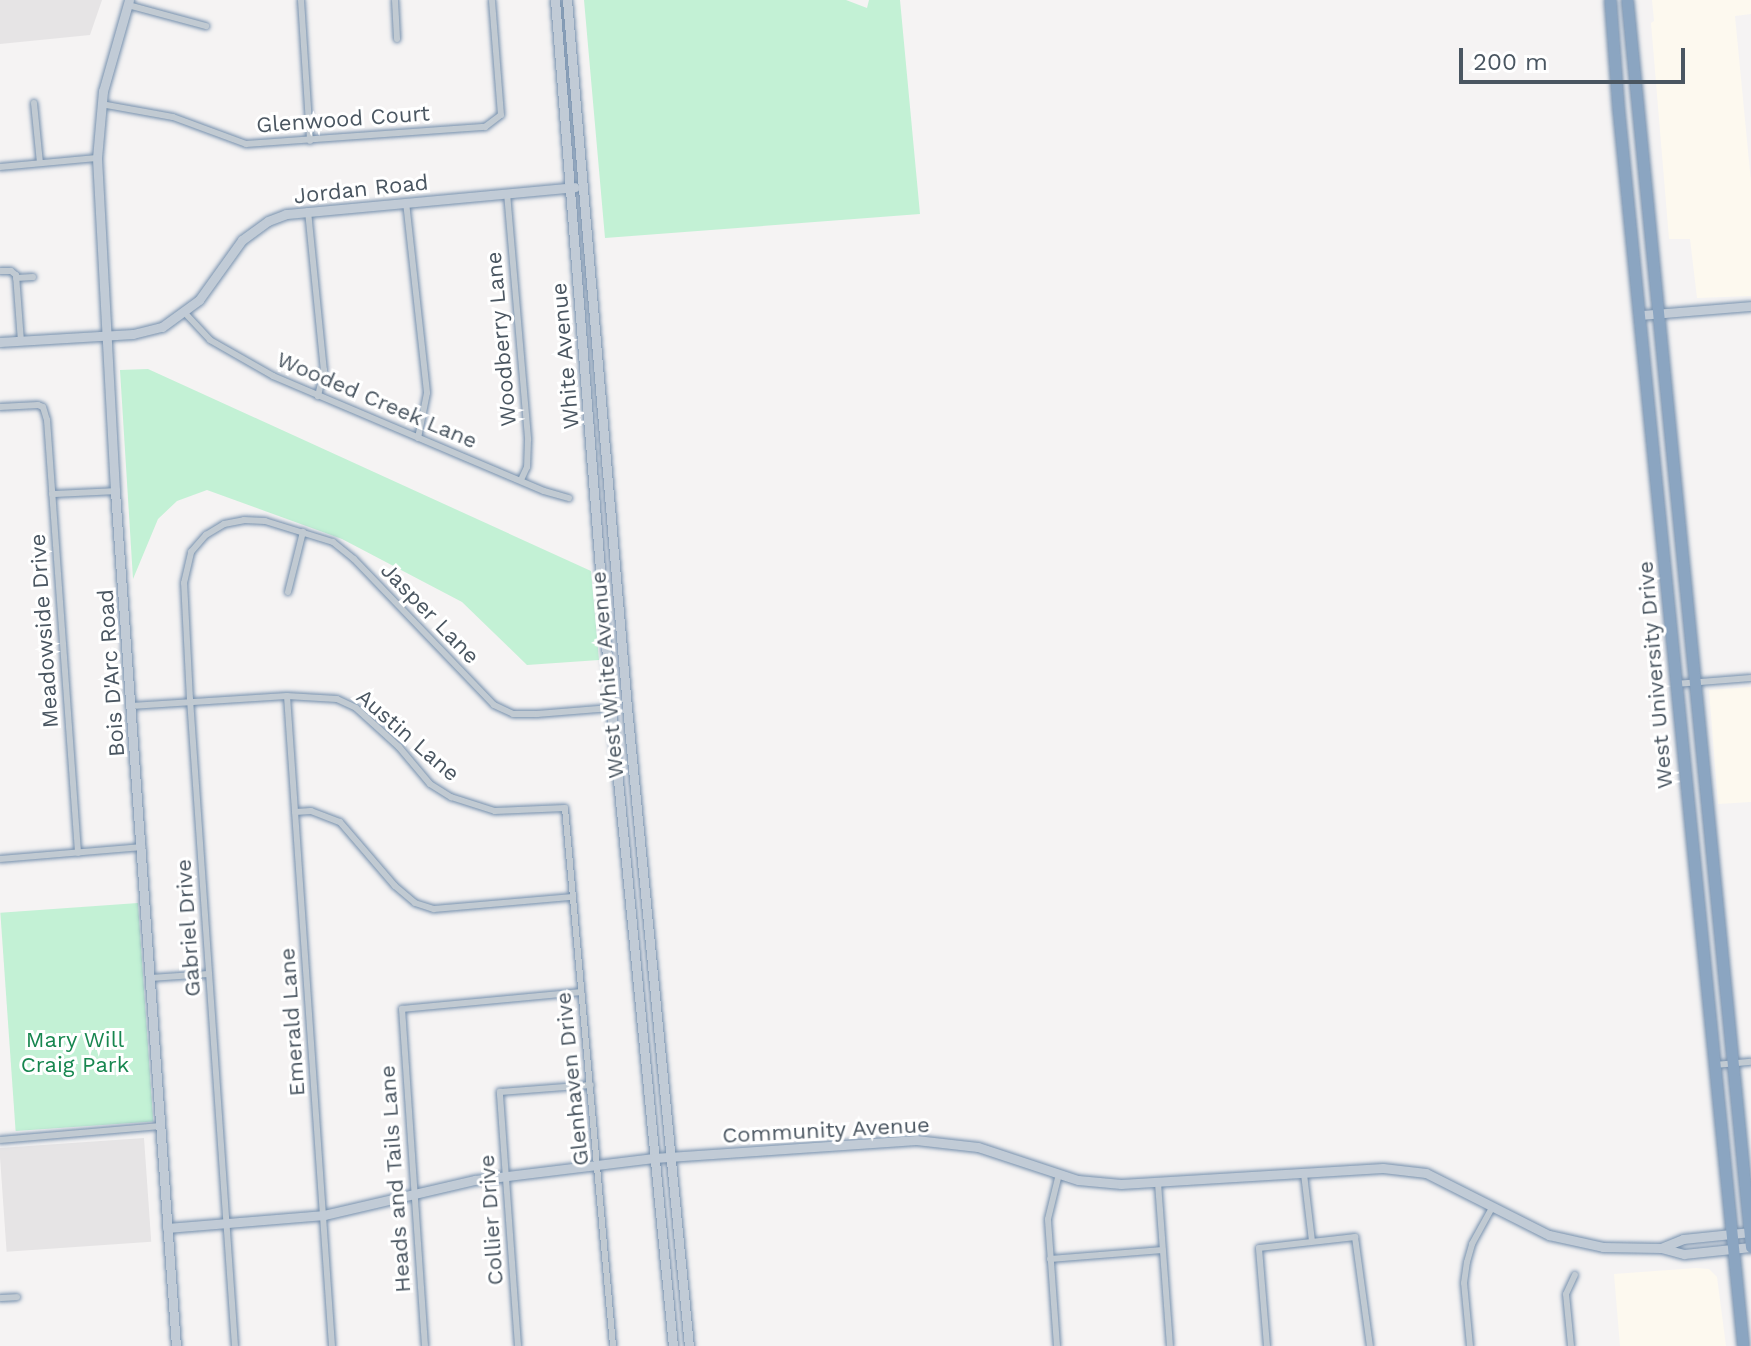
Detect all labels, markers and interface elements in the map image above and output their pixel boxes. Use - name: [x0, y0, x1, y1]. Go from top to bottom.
- scale bar: [1463, 32, 1689, 82]
- text: 200 m: [1473, 48, 1548, 76]
- street label: Glenwood Court: [255, 100, 431, 138]
- street label: Jordan Road: [292, 169, 430, 209]
- street label: Woodberry Lane: [480, 250, 522, 428]
- street label: White Avenue: [545, 281, 585, 431]
- street label: Wooded Creek Lane: [273, 346, 481, 454]
- street label: Meadowside Drive: [24, 533, 64, 729]
- street label: Jasper Lane: [375, 557, 485, 669]
- street label: West University Drive: [1632, 560, 1678, 790]
- street label: West White Avenue: [585, 570, 629, 780]
- street label: Bois D'Arc Road: [92, 588, 130, 758]
- street label: Austin Lane: [351, 683, 465, 787]
- street label: Gabriel Drive: [170, 858, 206, 998]
- street label: Emerald Lane: [274, 947, 310, 1097]
- street label: Glenhaven Drive: [550, 991, 594, 1167]
- park label: Mary Will Craig Park: [21, 1026, 129, 1078]
- street label: Heads and Tails Lane: [374, 1064, 416, 1294]
- street label: Community Avenue: [721, 1111, 931, 1149]
- street label: Collier Drive: [473, 1153, 509, 1287]

